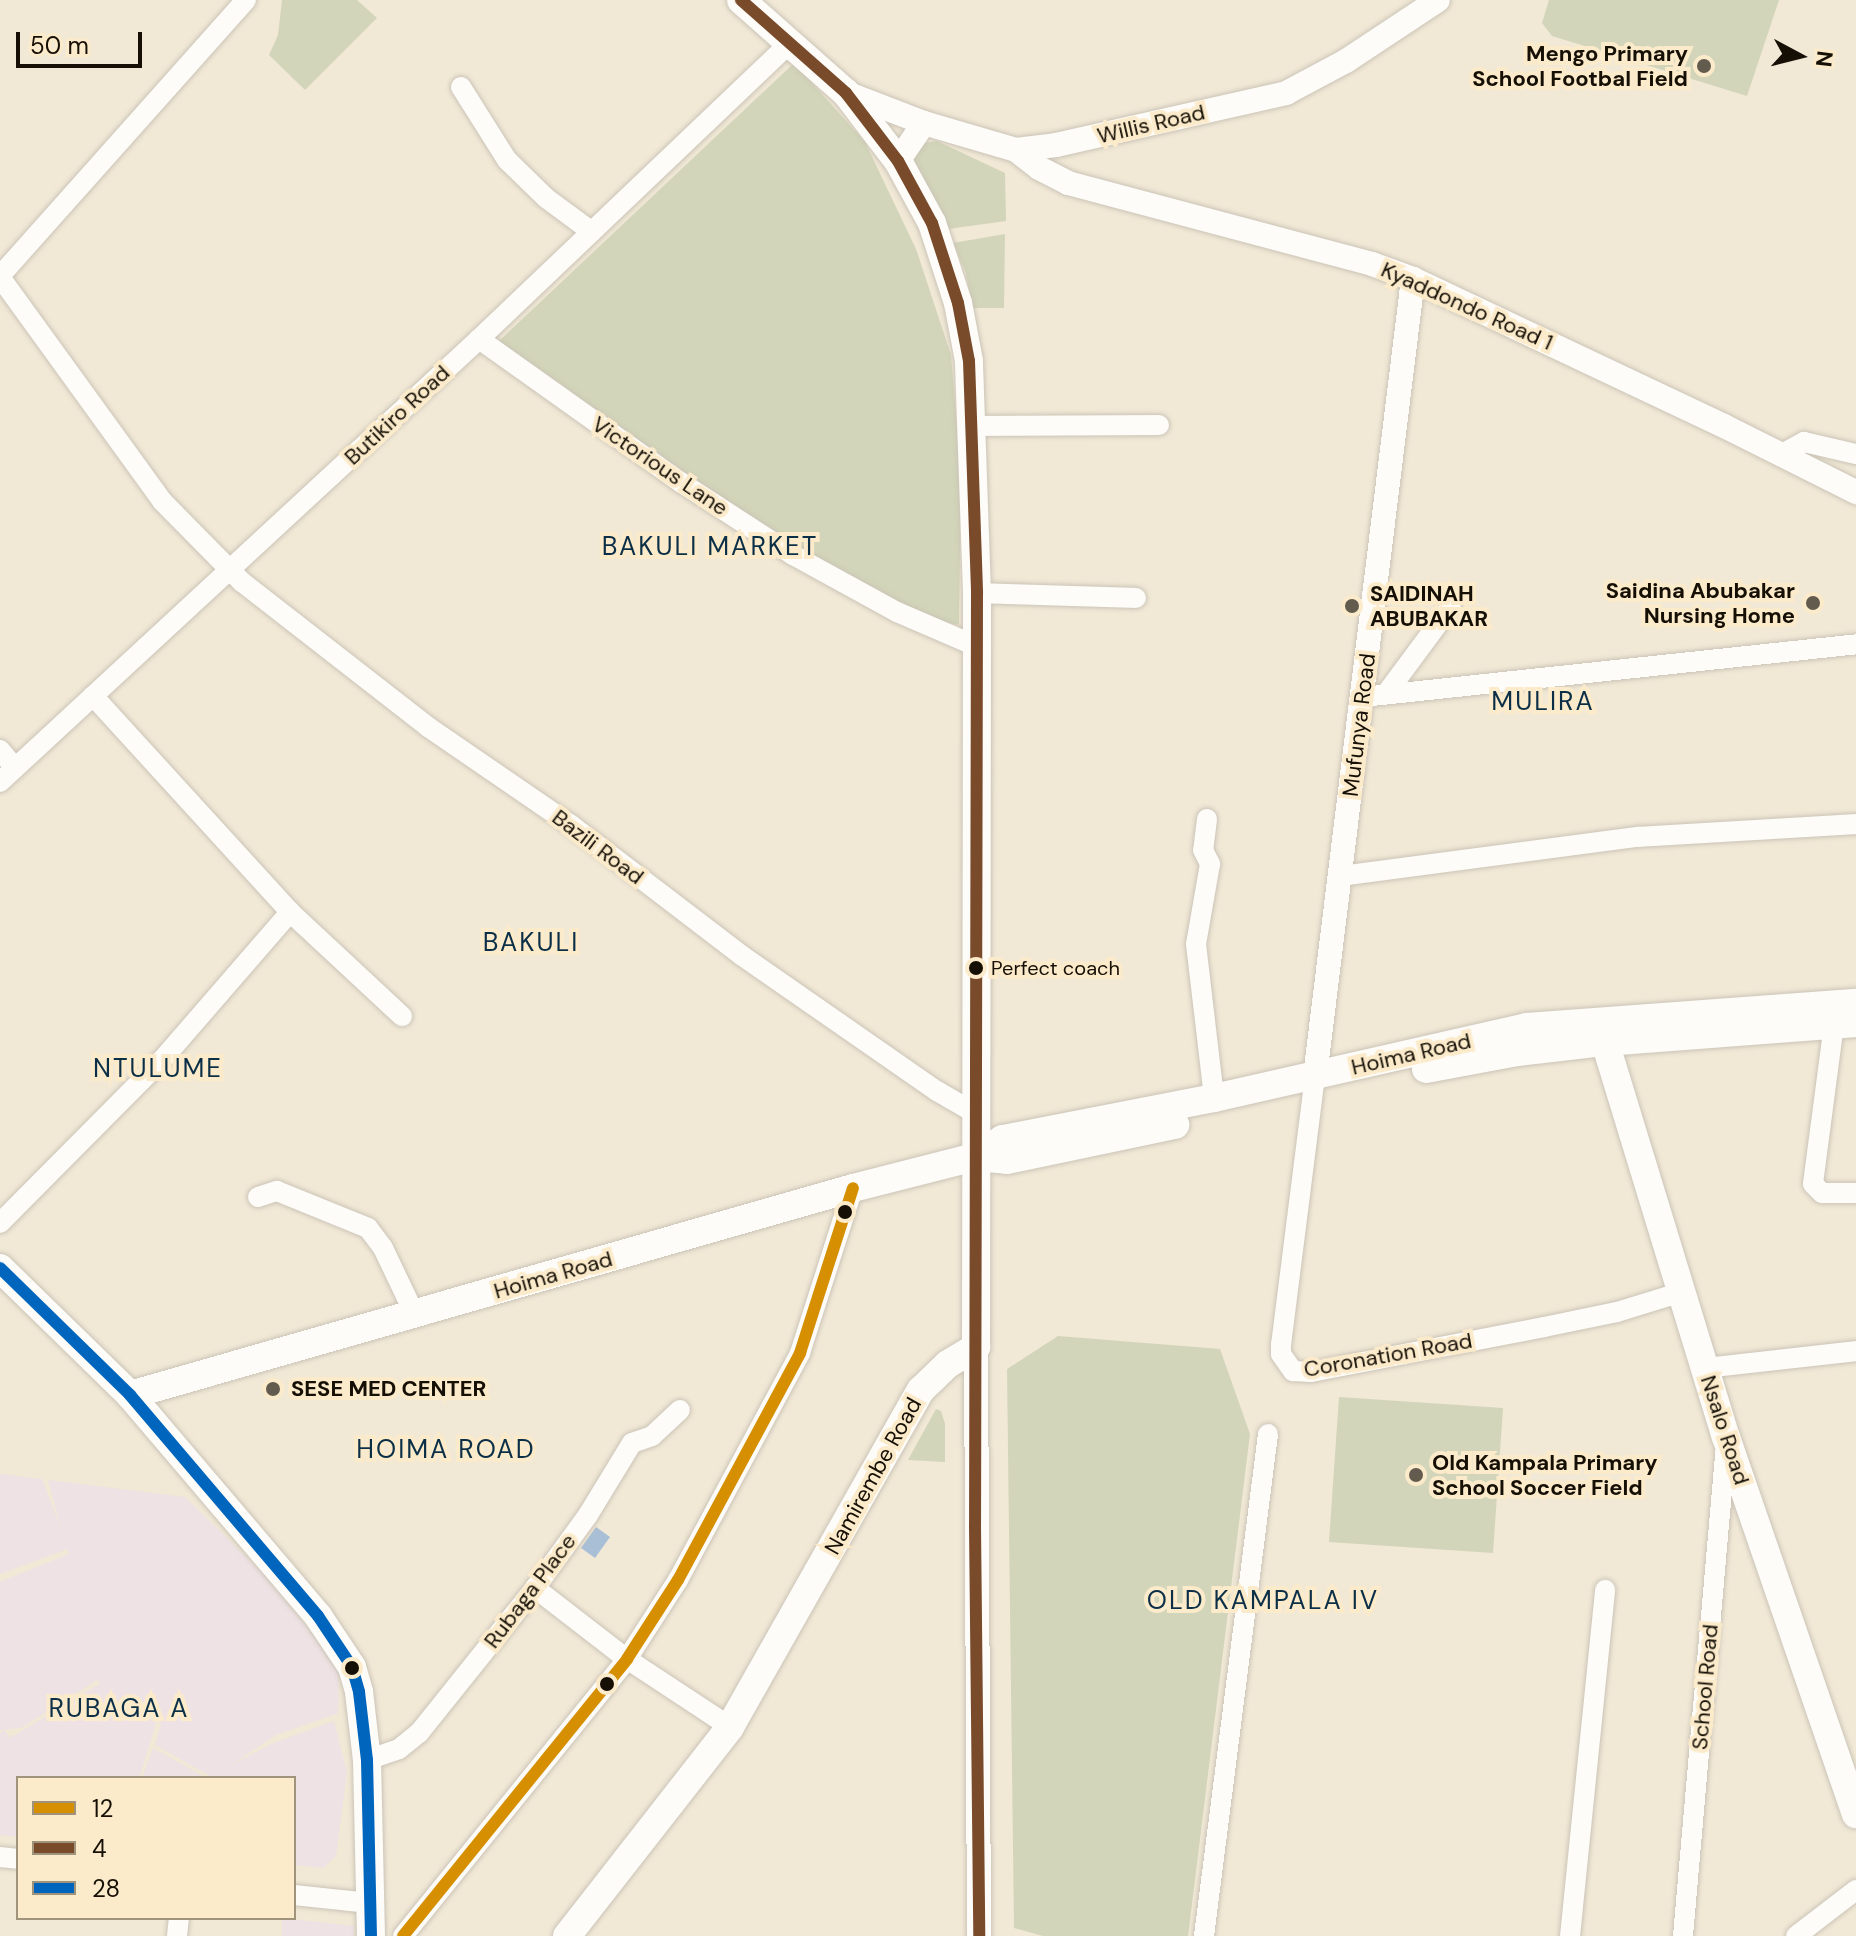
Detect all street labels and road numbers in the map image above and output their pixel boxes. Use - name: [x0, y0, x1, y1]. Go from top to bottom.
- street label: Willis Road: [1095, 99, 1207, 149]
- street label: Kyaddondo Road 1: [1377, 256, 1557, 356]
- street label: Butikiro Road: [339, 360, 455, 470]
- street label: Victorious Lane: [587, 411, 733, 521]
- street label: Mufunya Road: [1337, 652, 1381, 798]
- street label: Bazili Road: [547, 804, 649, 890]
- street label: Hoima Road: [1349, 1027, 1473, 1081]
- street label: Hoima Road: [491, 1246, 615, 1304]
- street label: Coronation Road: [1302, 1327, 1474, 1383]
- street label: Nsalo Road: [1695, 1372, 1755, 1488]
- street label: Namirembe Road: [819, 1393, 927, 1559]
- street label: Rubaga Place: [478, 1529, 582, 1653]
- street label: School Road: [1686, 1623, 1724, 1751]

